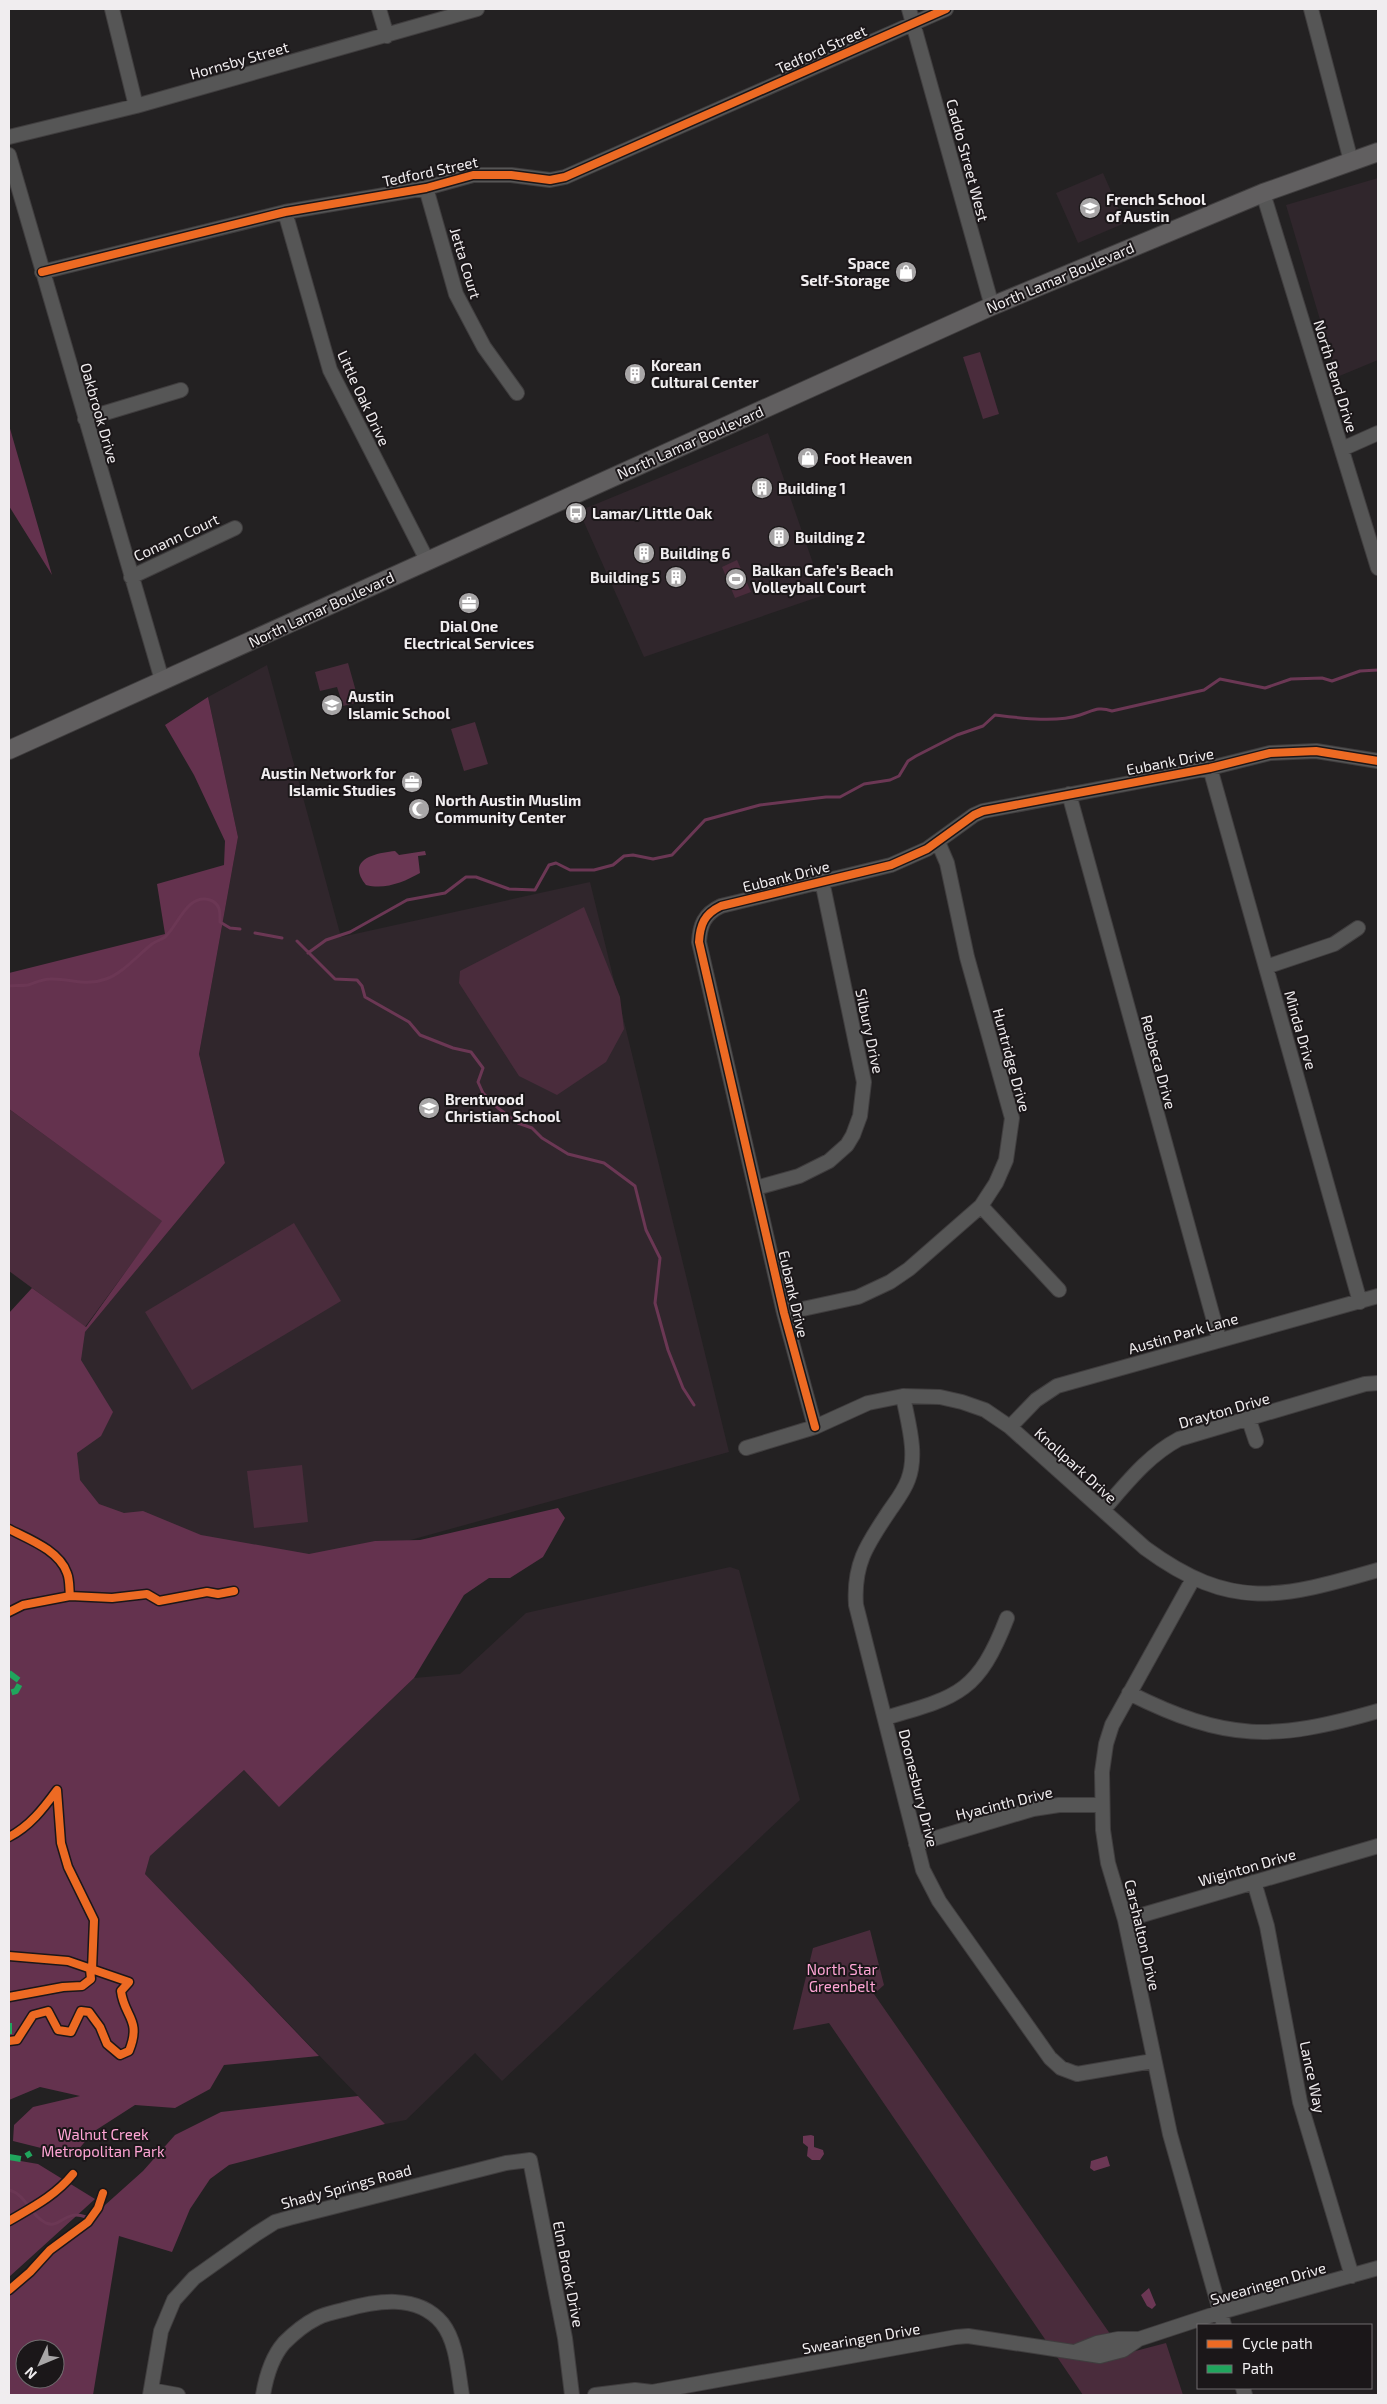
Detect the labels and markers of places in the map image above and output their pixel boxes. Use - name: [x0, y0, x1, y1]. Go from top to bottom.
- place label: French School of Austin: [1106, 190, 1206, 225]
- school or university icon: French School of Austin: [1078, 196, 1102, 220]
- place label: Space Self-Storage: [800, 254, 890, 289]
- shop icon: Space Self-Storage: [894, 260, 918, 284]
- place label: Korean Cultural Center: [651, 356, 759, 391]
- building icon: Korean Cultural Center: [623, 362, 647, 386]
- shop icon: Foot Heaven: [796, 446, 820, 470]
- place label: Foot Heaven: [824, 449, 912, 467]
- building icon: Building 1: [750, 476, 774, 500]
- place label: Building 1: [778, 479, 846, 497]
- bus stop icon: Lamar/Little Oak: [564, 501, 588, 525]
- place label: Lamar/Little Oak: [592, 504, 713, 522]
- building icon: Building 2: [767, 525, 791, 549]
- place label: Building 2: [795, 528, 866, 546]
- building icon: Building 6: [632, 541, 656, 565]
- place label: Building 6: [660, 544, 731, 562]
- place label: Balkan Cafe's Beach Volleyball Court: [752, 561, 894, 597]
- building icon: Building 5: [664, 565, 688, 589]
- sports icon: Balkan Cafe's Beach Volleyball Court: [724, 567, 748, 591]
- place label: Building 5: [590, 568, 660, 586]
- office icon: Dial One Electrical Services: [457, 591, 481, 615]
- place label: Dial One Electrical Services: [404, 617, 534, 652]
- place label: Austin Islamic School: [348, 687, 450, 722]
- school or university icon: Austin Islamic School: [320, 693, 344, 717]
- place label: Austin Network for Islamic Studies: [261, 764, 397, 799]
- office icon: Austin Network for Islamic Studies: [400, 770, 424, 794]
- place label: North Austin Muslim Community Center: [435, 791, 581, 827]
- mosque icon: North Austin Muslim Community Center: [407, 797, 431, 821]
- place label: Brentwood Christian School: [445, 1090, 561, 1125]
- school or university icon: Brentwood Christian School: [417, 1096, 441, 1120]

